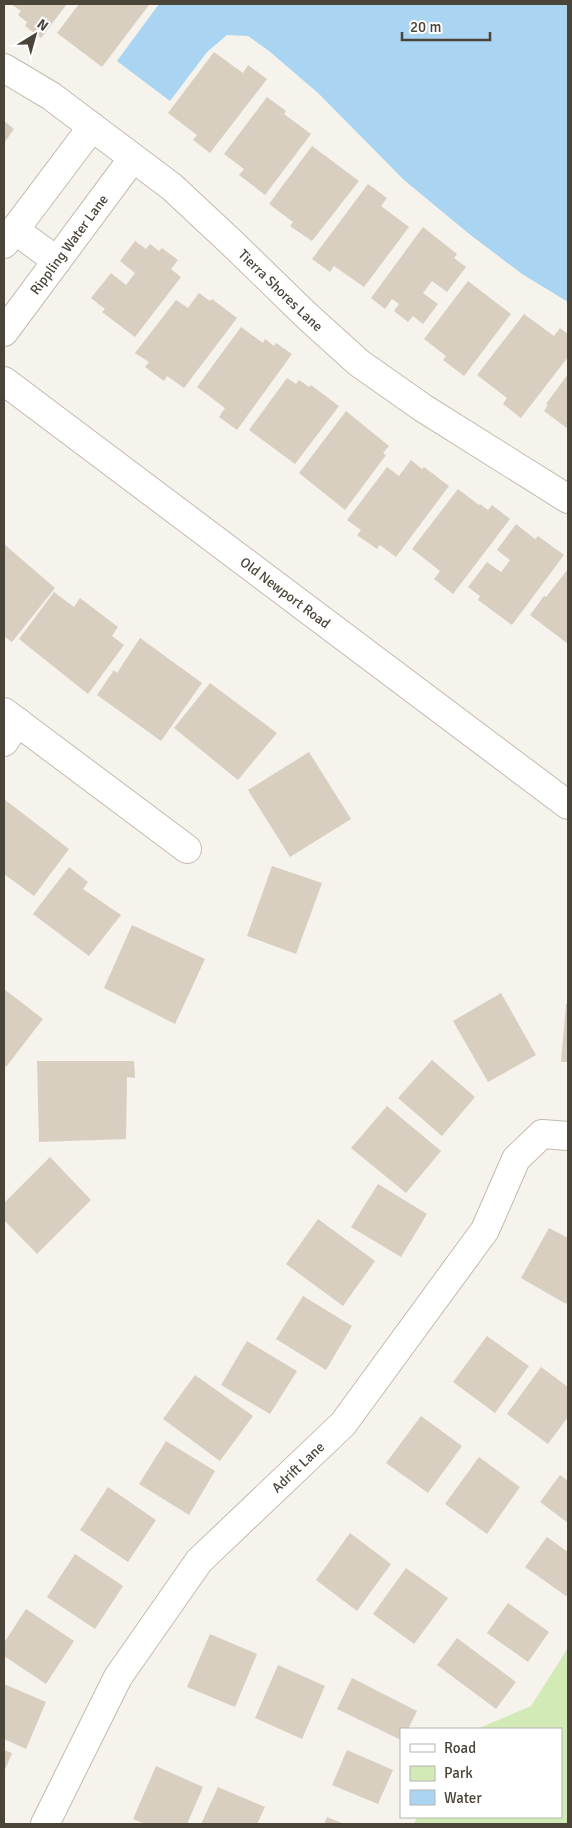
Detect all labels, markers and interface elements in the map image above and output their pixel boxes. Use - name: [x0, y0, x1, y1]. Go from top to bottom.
- north arrow: [10, 10, 60, 60]
- scale bar: [402, 10, 490, 42]
- text: N: [34, 15, 52, 35]
- text: 20 m: [410, 18, 441, 36]
- street label: Rippling Water Lane: [27, 191, 112, 298]
- street label: Tierra Shores Lane: [235, 246, 326, 335]
- street label: Old Newport Road: [237, 554, 333, 632]
- street label: Adrift Lane: [268, 1438, 328, 1496]
- legend: [400, 1728, 562, 1818]
- text: Road: [444, 1739, 476, 1757]
- text: Park: [444, 1764, 473, 1782]
- text: Water: [444, 1789, 482, 1807]

